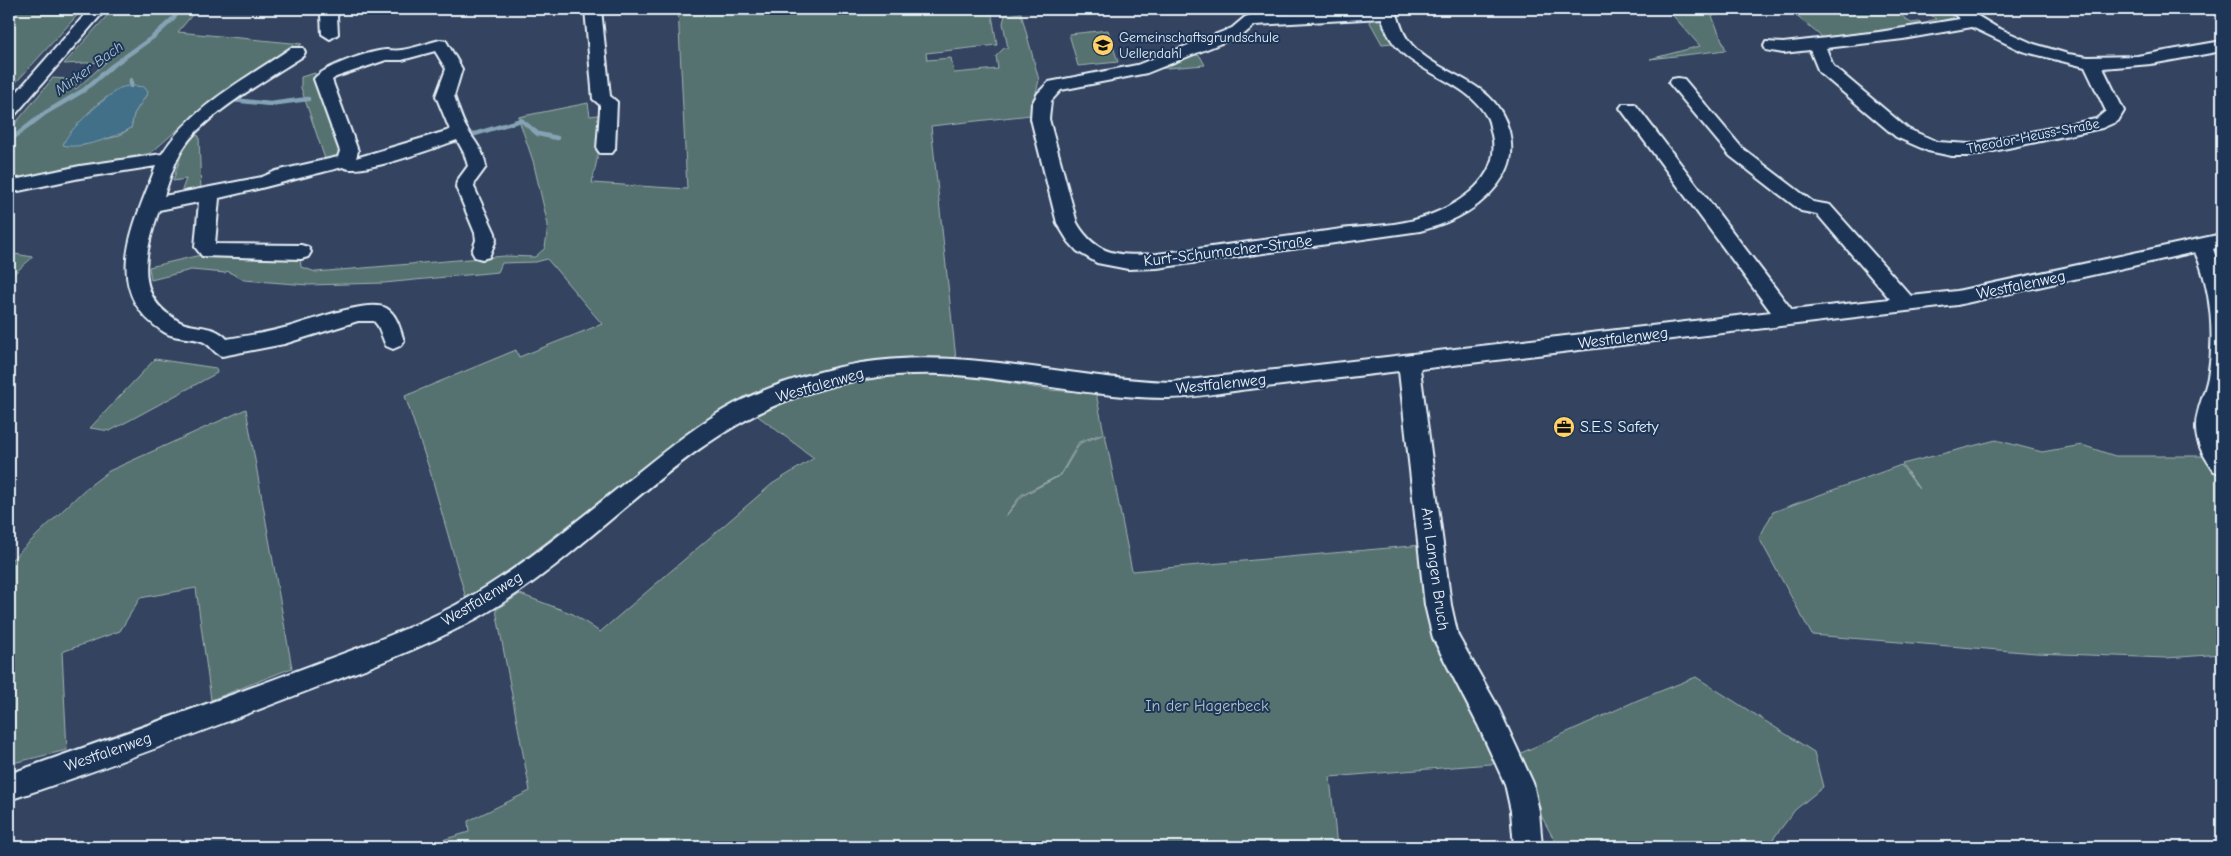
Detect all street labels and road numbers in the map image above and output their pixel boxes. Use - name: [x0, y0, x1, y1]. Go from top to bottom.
- street label: Theodor-Heuss-Straße: [1965, 115, 2101, 157]
- street label: Kurt-Schumacher-Straße: [1143, 232, 1313, 270]
- street label: Westfalenweg: [1975, 267, 2067, 303]
- street label: Westfalenweg: [1577, 324, 1669, 352]
- street label: Westfalenweg: [774, 364, 866, 406]
- street label: Westfalenweg: [1175, 370, 1267, 398]
- street label: Am Langen Bruch: [1417, 506, 1453, 632]
- street label: Westfalenweg: [439, 568, 525, 630]
- street label: Westfalenweg: [62, 729, 154, 775]

